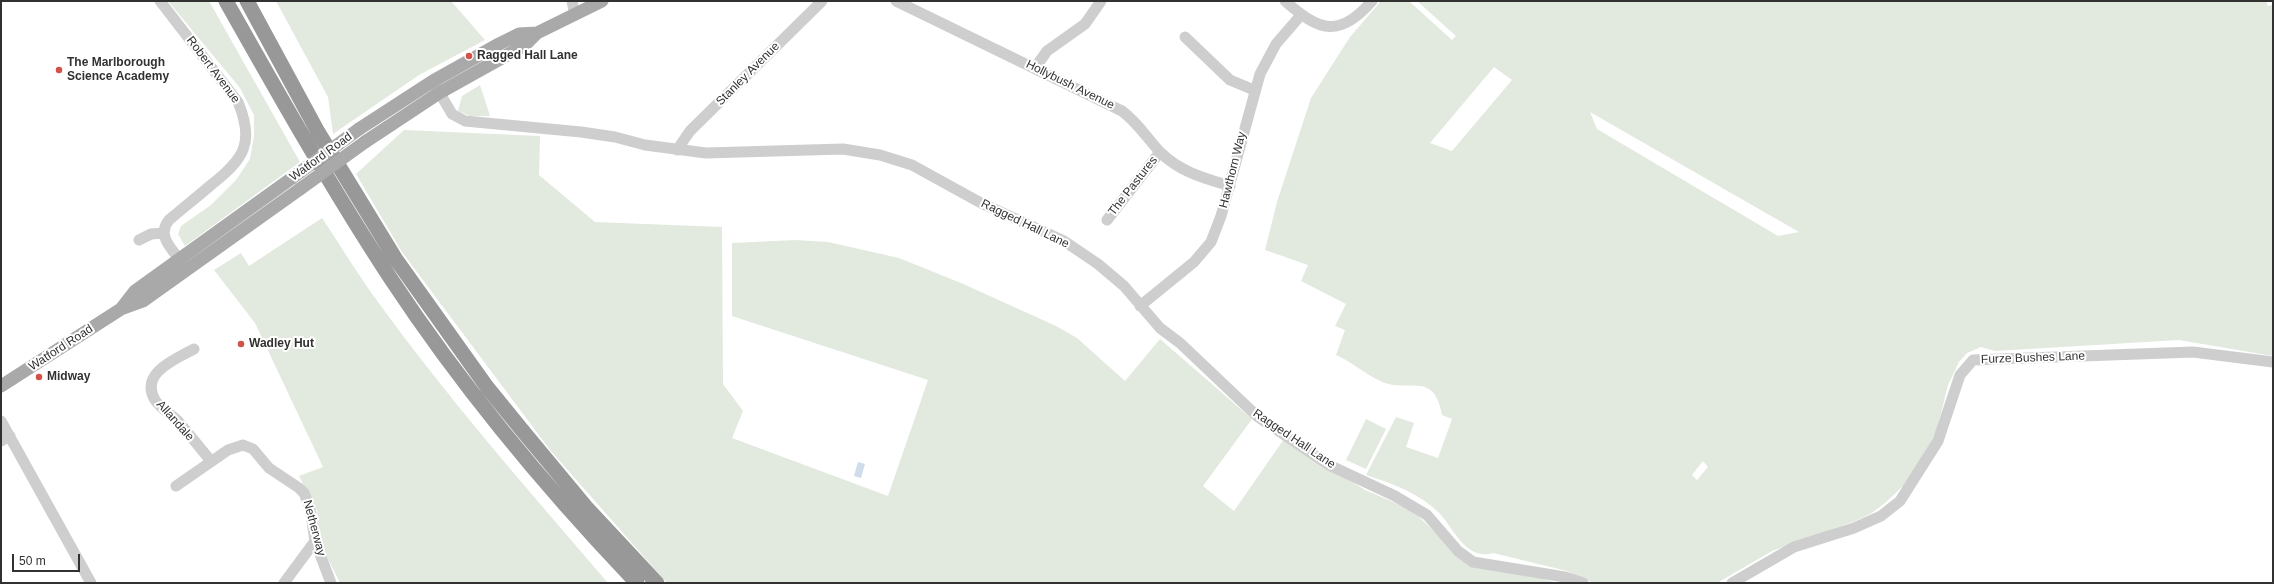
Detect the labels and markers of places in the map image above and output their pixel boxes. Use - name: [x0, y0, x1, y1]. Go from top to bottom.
- place label: Ragged Hall Lane: [477, 49, 578, 63]
- marker: Ragged Hall Lane: [464, 51, 474, 61]
- place label: The Marlborough Science Academy: [67, 56, 169, 84]
- marker: The Marlborough Science Academy: [54, 65, 64, 75]
- place label: Wadley Hut: [249, 337, 314, 351]
- marker: Wadley Hut: [236, 339, 246, 349]
- place label: Midway: [47, 370, 90, 384]
- marker: Midway: [34, 372, 44, 382]

